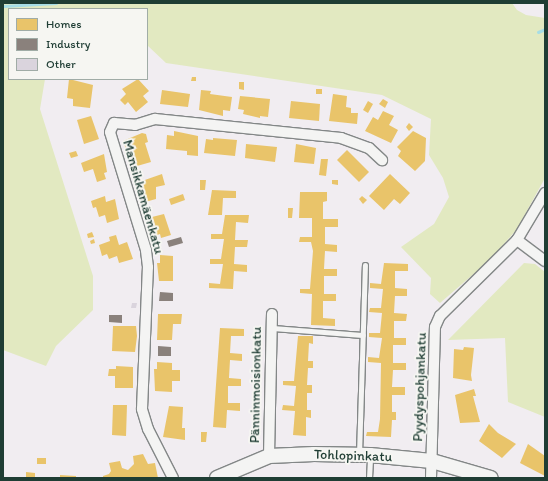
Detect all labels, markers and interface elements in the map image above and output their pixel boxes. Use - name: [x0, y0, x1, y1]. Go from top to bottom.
- legend: [8, 8, 148, 80]
- text: Homes: [46, 17, 82, 31]
- text: Industry: [46, 37, 90, 51]
- text: Other: [46, 57, 76, 71]
- street label: Mansikkamäenkatu: [119, 138, 167, 256]
- street label: Pänninmoisionkatu: [247, 327, 265, 443]
- street label: Pyydyspohjankatu: [410, 332, 430, 442]
- street label: Tohlopinkatu: [314, 446, 392, 466]

